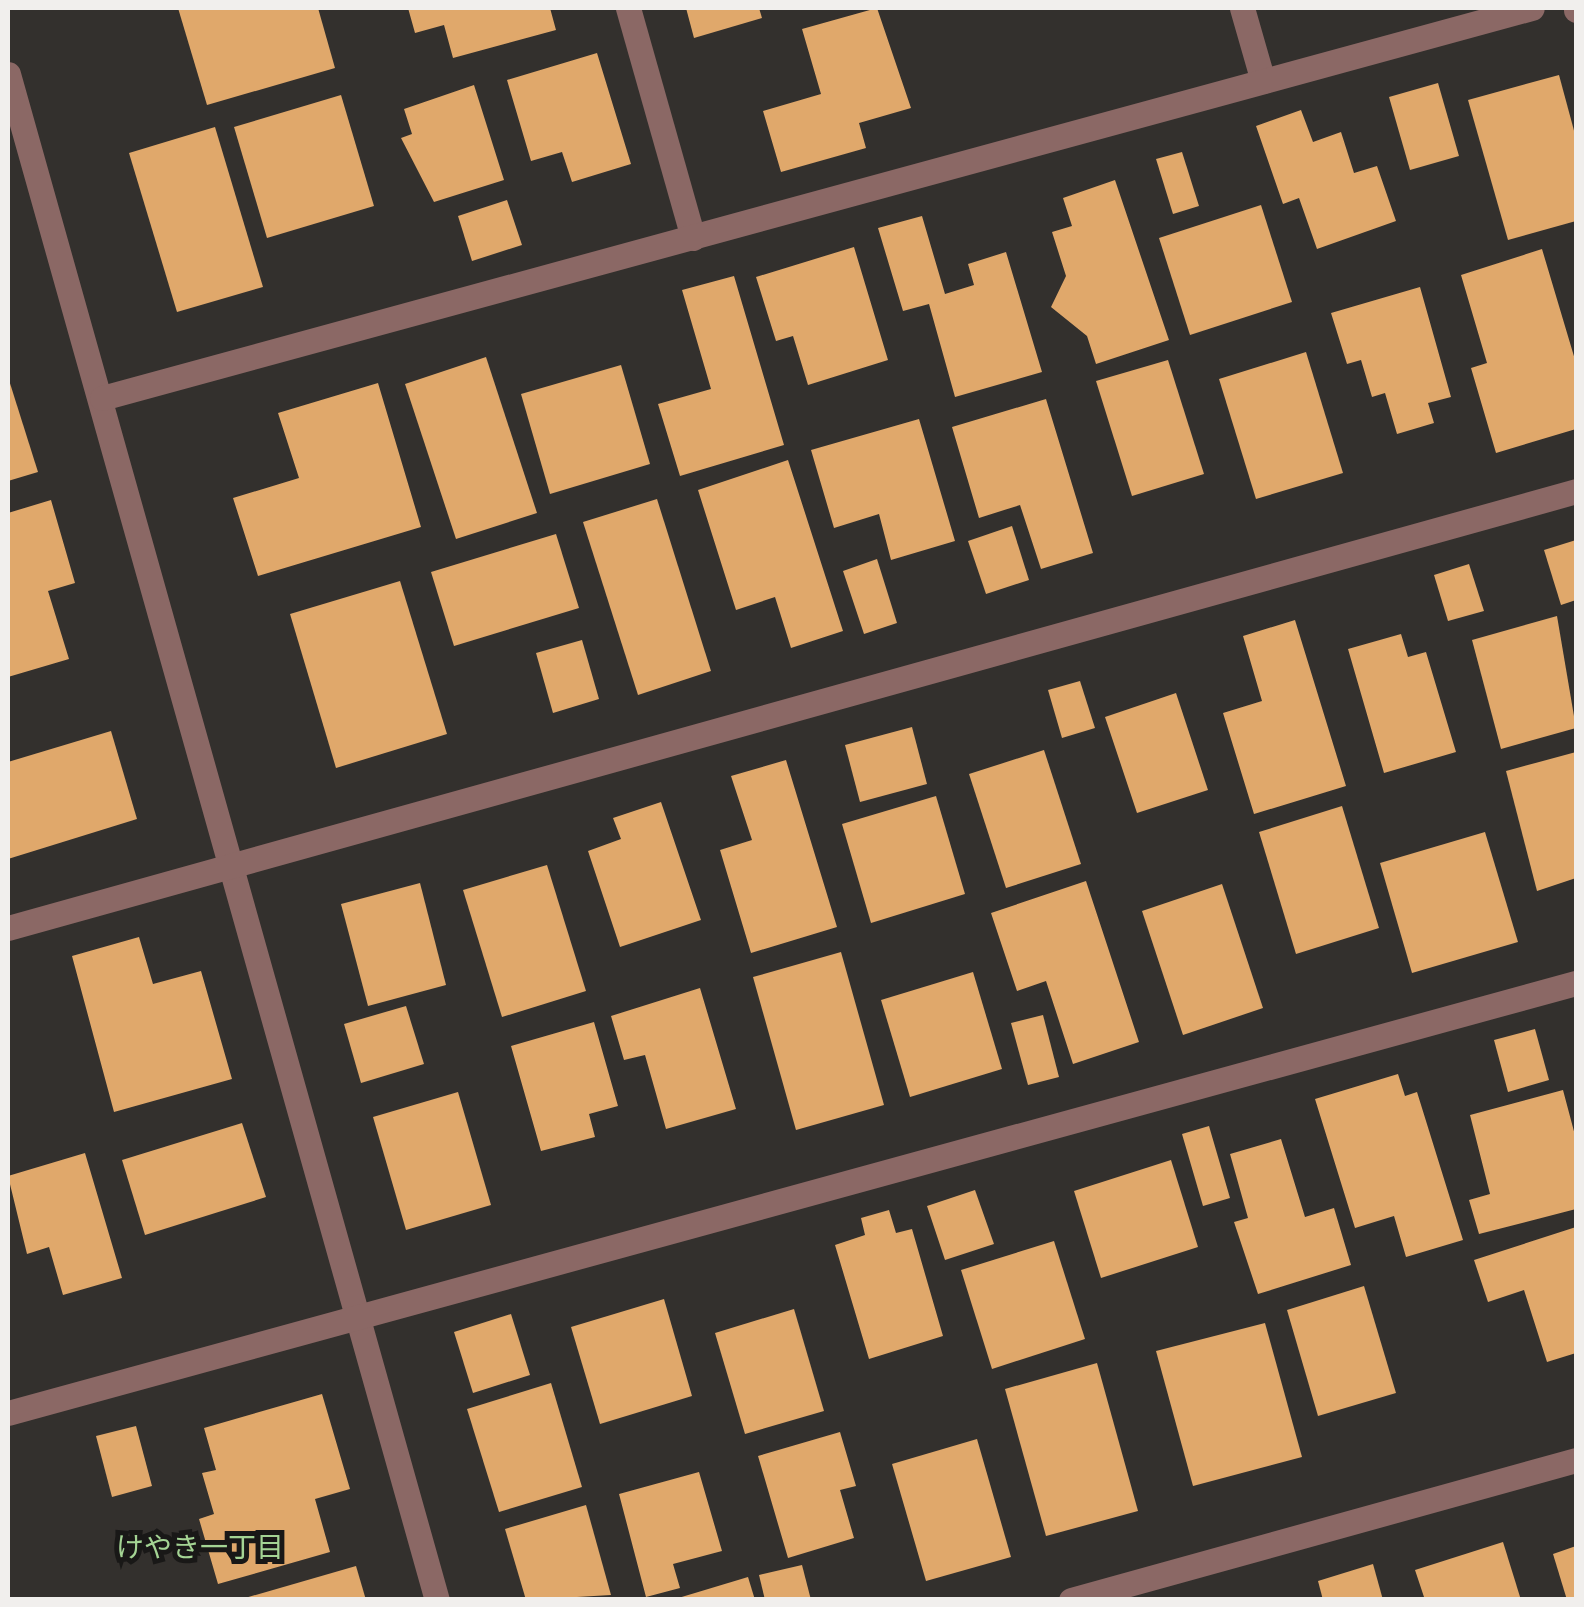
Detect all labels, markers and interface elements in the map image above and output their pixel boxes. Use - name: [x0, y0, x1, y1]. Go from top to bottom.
- district label: けやき一丁目: [116, 1529, 284, 1563]

